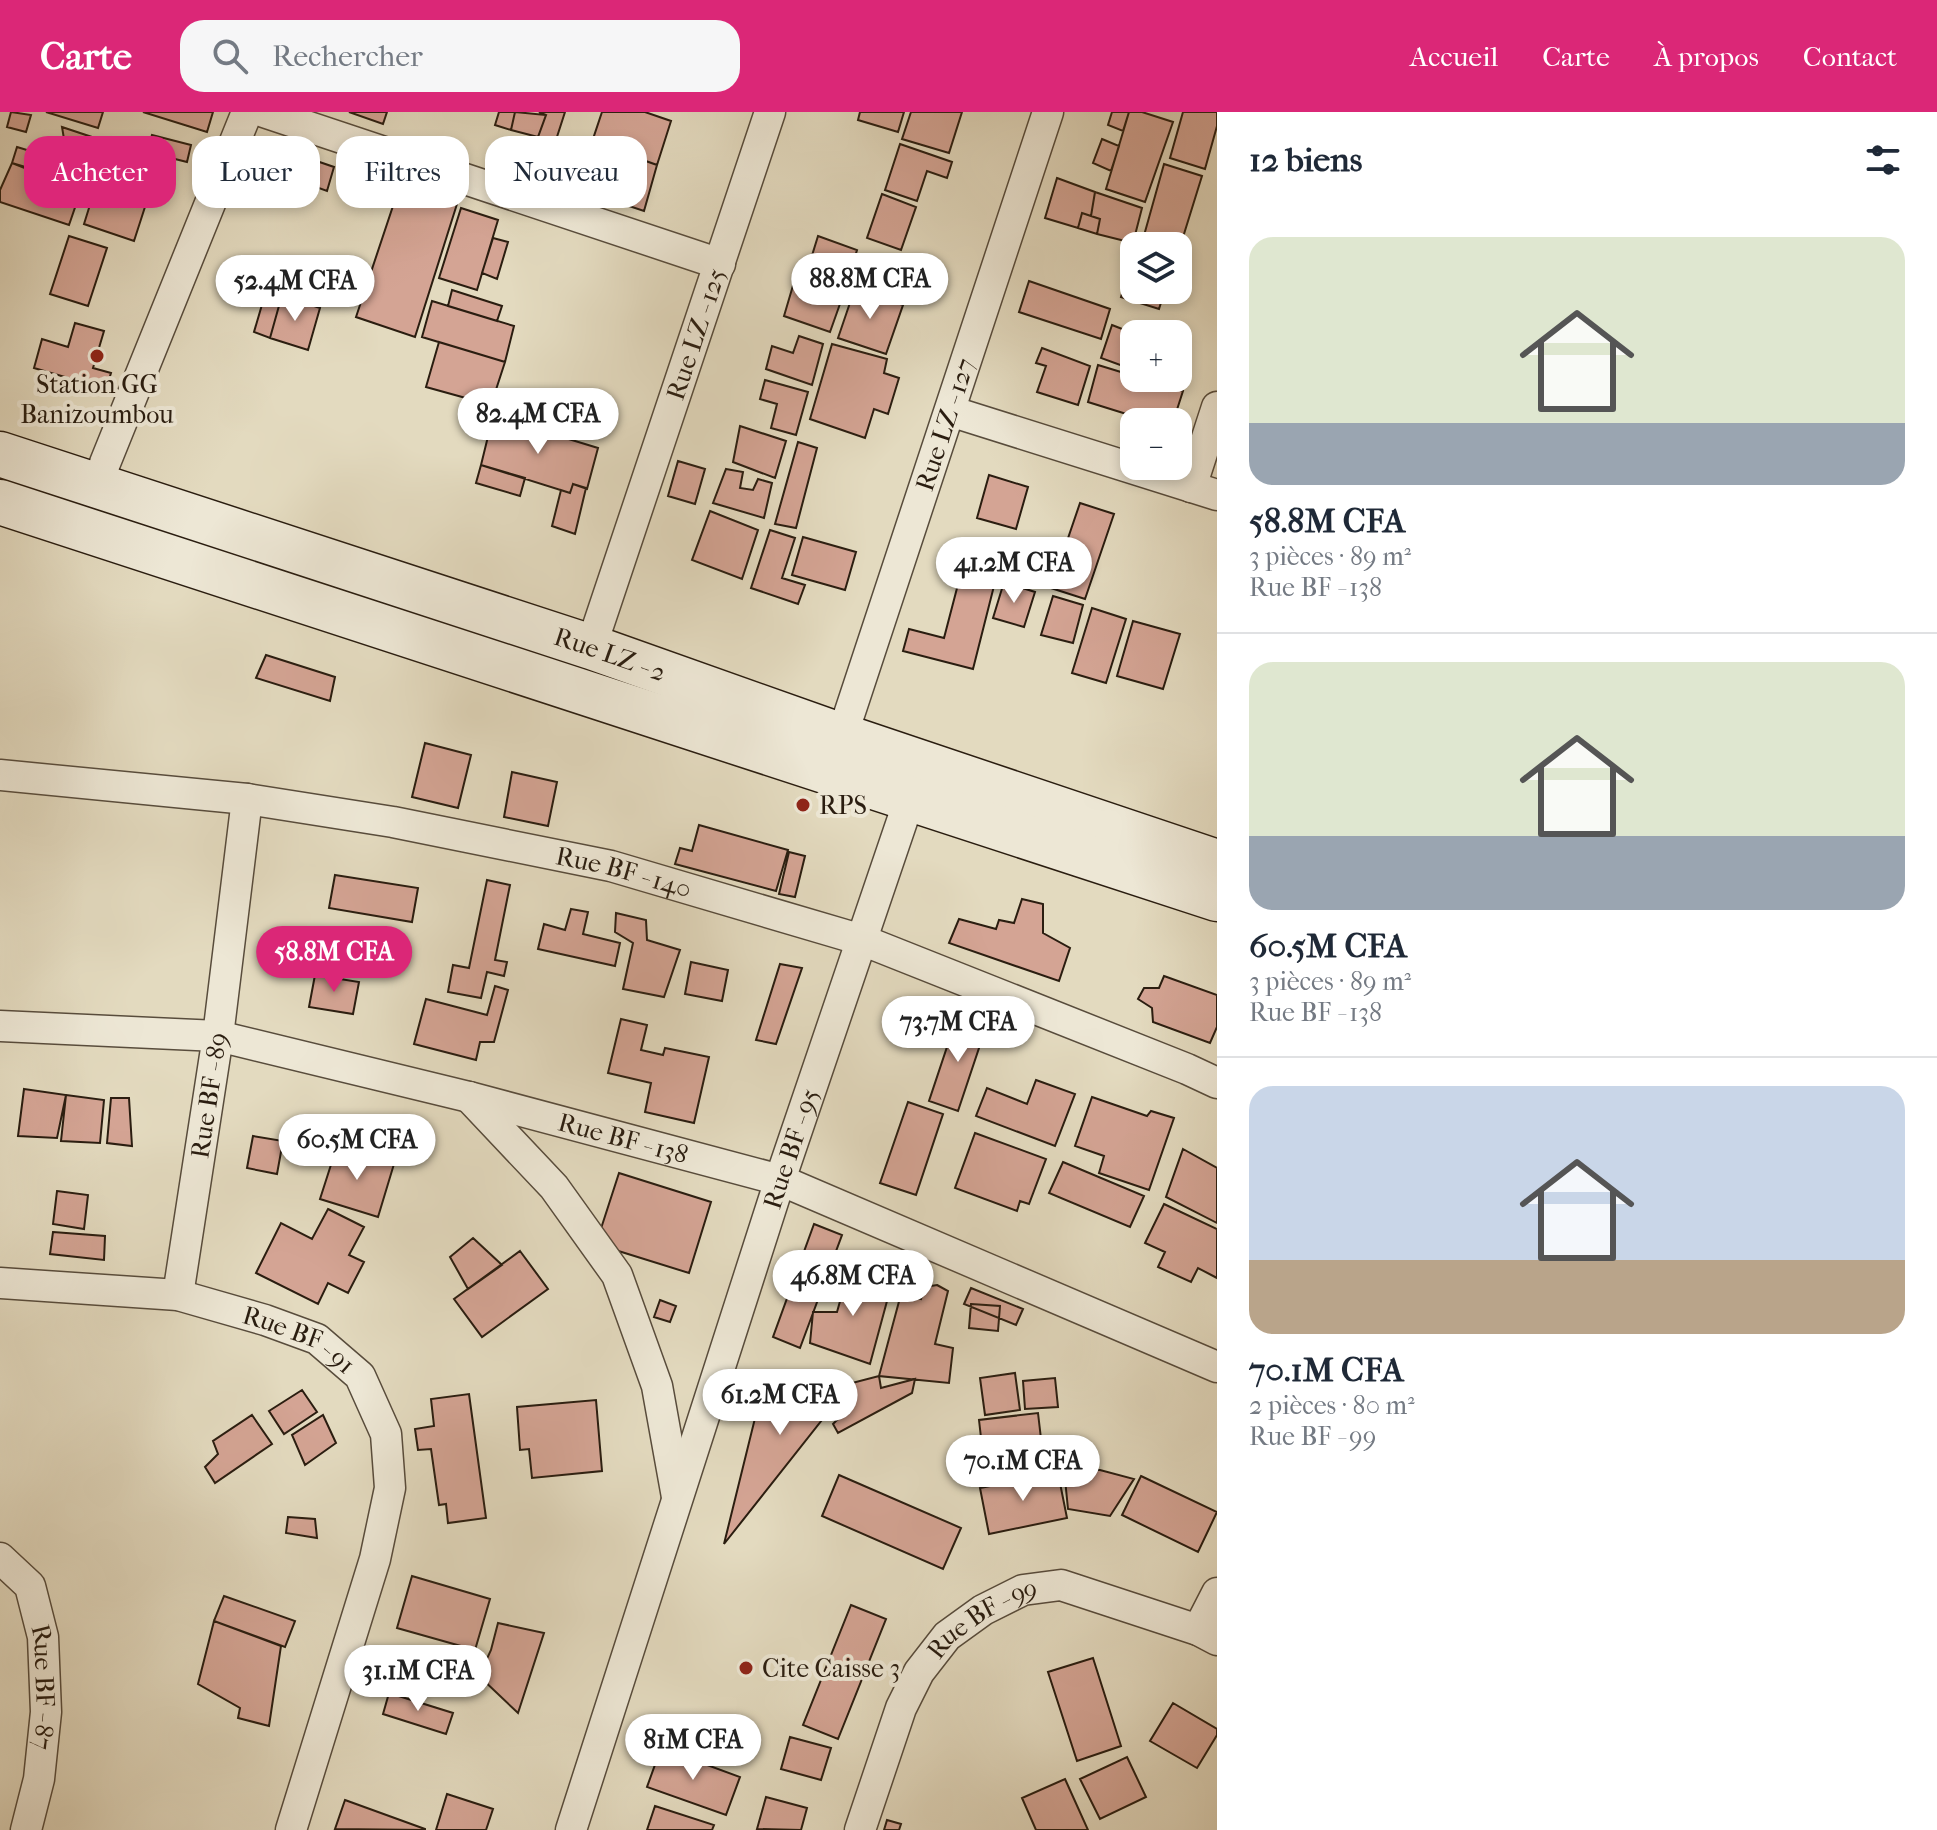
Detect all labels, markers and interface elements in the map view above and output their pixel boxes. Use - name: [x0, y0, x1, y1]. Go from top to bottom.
- search box: [180, 20, 740, 92]
- text: Carte: [40, 34, 132, 79]
- icon: search: [208, 34, 252, 78]
- text: Rechercher: [272, 39, 423, 74]
- text: Accueil: [1410, 40, 1498, 73]
- text: Carte: [1542, 40, 1610, 73]
- text: À propos: [1654, 40, 1759, 73]
- text: Contact: [1803, 40, 1897, 73]
- chip: Acheter: [24, 136, 176, 208]
- chip: Louer: [192, 136, 320, 208]
- chip: Filtres: [336, 136, 469, 208]
- chip: Nouveau: [485, 136, 647, 208]
- icon: filters: [1861, 138, 1905, 182]
- text: 12 biens: [1249, 140, 1362, 180]
- map controls: [1120, 232, 1192, 480]
- button: layers: [1120, 232, 1192, 304]
- pin: 88.8M CFA: [778, 253, 962, 321]
- pin: 52.4M CFA: [203, 255, 387, 323]
- text: 88.8M CFA: [809, 263, 931, 294]
- text: 52.4M CFA: [234, 265, 356, 296]
- street label: Rue LZ - 125: [660, 265, 733, 404]
- icon: home: [1505, 289, 1649, 433]
- button: +: [1120, 320, 1192, 392]
- marker: Station GG Banizoumbou: [88, 347, 106, 365]
- street label: Rue LZ - 127: [909, 354, 982, 495]
- place label: Station GG Banizoumbou: [20, 369, 174, 430]
- pin: 82.4M CFA: [446, 388, 630, 456]
- text: 82.4M CFA: [476, 398, 600, 429]
- button: −: [1120, 408, 1192, 480]
- text: 58.8M CFA: [1249, 501, 1405, 541]
- pin: 41.2M CFA: [922, 537, 1106, 605]
- text: 3 pièces · 89 m²: [1249, 541, 1411, 572]
- text: 41.2M CFA: [954, 547, 1074, 578]
- text: Rue BF - 138: [1249, 572, 1382, 603]
- street label: Rue LZ - 2: [550, 621, 670, 688]
- icon: home: [1505, 714, 1649, 858]
- place label: RPS: [819, 790, 867, 821]
- marker: RPS: [794, 796, 812, 814]
- street label: Rue BF - 140: [553, 840, 695, 905]
- pin: 58.8M CFA: [242, 926, 426, 994]
- text: 60.5M CFA: [1249, 926, 1407, 966]
- text: 58.8M CFA: [274, 936, 394, 967]
- text: 3 pièces · 89 m²: [1249, 966, 1411, 997]
- pin: 73.7M CFA: [866, 996, 1050, 1064]
- text: Rue BF - 138: [1249, 997, 1382, 1028]
- text: 73.7M CFA: [900, 1006, 1016, 1037]
- street label: Rue BF - 89: [184, 1030, 234, 1160]
- street label: Rue BF - 95: [757, 1085, 826, 1213]
- street label: Rue BF - 138: [555, 1106, 691, 1171]
- pin: 60.5M CFA: [265, 1114, 449, 1182]
- text: 60.5M CFA: [297, 1124, 417, 1155]
- icon: home: [1505, 1138, 1649, 1282]
- pin: 46.8M CFA: [761, 1250, 945, 1318]
- text: 46.8M CFA: [791, 1260, 915, 1291]
- street label: Rue BF - 91: [239, 1299, 361, 1381]
- text: 70.1M CFA: [1249, 1350, 1404, 1390]
- pin: 61.2M CFA: [688, 1369, 872, 1437]
- text: 61.2M CFA: [721, 1379, 839, 1410]
- text: 2 pièces · 80 m²: [1249, 1390, 1415, 1421]
- text: Rue BF - 99: [1249, 1421, 1376, 1452]
- pin: 70.1M CFA: [931, 1435, 1115, 1503]
- text: 70.1M CFA: [964, 1445, 1082, 1476]
- street label: Rue BF - 99: [920, 1573, 1039, 1665]
- street label: Rue BF - 87: [24, 1621, 61, 1752]
- pin: 31.1M CFA: [326, 1645, 510, 1713]
- place label: Cite Caisse 3: [762, 1653, 900, 1684]
- text: 31.1M CFA: [362, 1655, 474, 1686]
- marker: Cite Caisse 3: [737, 1659, 755, 1677]
- pin: 81M CFA: [619, 1714, 767, 1782]
- text: 81M CFA: [643, 1724, 743, 1755]

